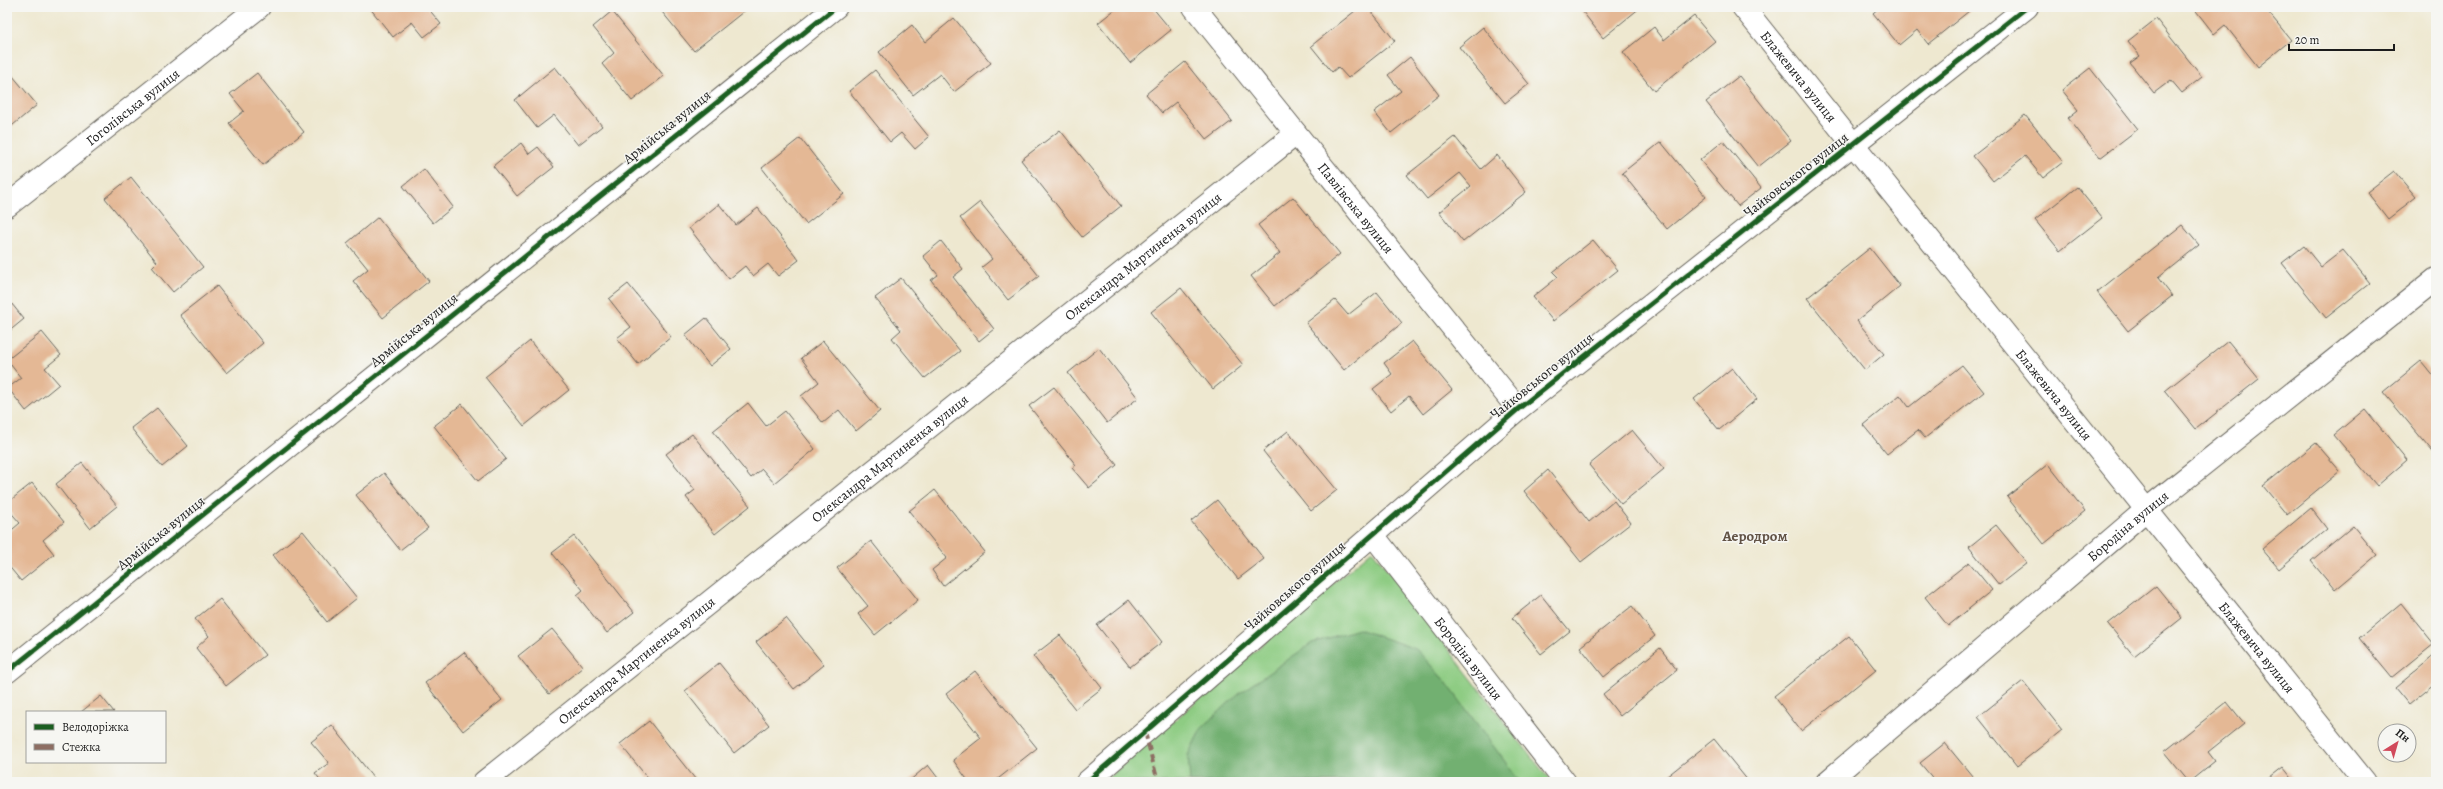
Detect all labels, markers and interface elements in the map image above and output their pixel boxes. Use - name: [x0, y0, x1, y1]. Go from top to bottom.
- scale bar: [2289, 26, 2394, 52]
- street label: Блажевича вулиця: [1756, 27, 1841, 126]
- text: 20 m: [2295, 32, 2319, 48]
- street label: Гоголівська вулиця: [82, 64, 184, 150]
- street label: Армійська вулиця: [618, 86, 715, 169]
- street label: Чайковського вулиця: [1740, 128, 1853, 222]
- street label: Павлівська вулиця: [1314, 158, 1398, 257]
- street label: Олександра Мартиненка вулиця: [1060, 188, 1226, 325]
- street label: Армійська вулиця: [365, 289, 462, 372]
- street label: Чайковського вулиця: [1486, 328, 1598, 424]
- street label: Блажевича вулиця: [2012, 345, 2097, 444]
- street label: Олександра Мартиненка вулиця: [807, 390, 972, 527]
- street label: Бородіна вулиця: [2083, 486, 2173, 566]
- street label: Армійська вулиця: [112, 492, 209, 575]
- district label: Аеродром: [1721, 526, 1788, 546]
- street label: Чайковського вулиця: [1240, 537, 1350, 635]
- street label: Олександра Мартиненка вулиця: [554, 592, 719, 729]
- street label: Блажевича вулиця: [2214, 598, 2299, 697]
- street label: Бородіна вулиця: [1430, 613, 1507, 704]
- legend: [26, 711, 166, 763]
- text: Велодоріжка: [62, 719, 129, 735]
- north arrow: [2377, 723, 2417, 763]
- text: Пн: [2392, 725, 2413, 746]
- text: Стежка: [62, 739, 101, 755]

